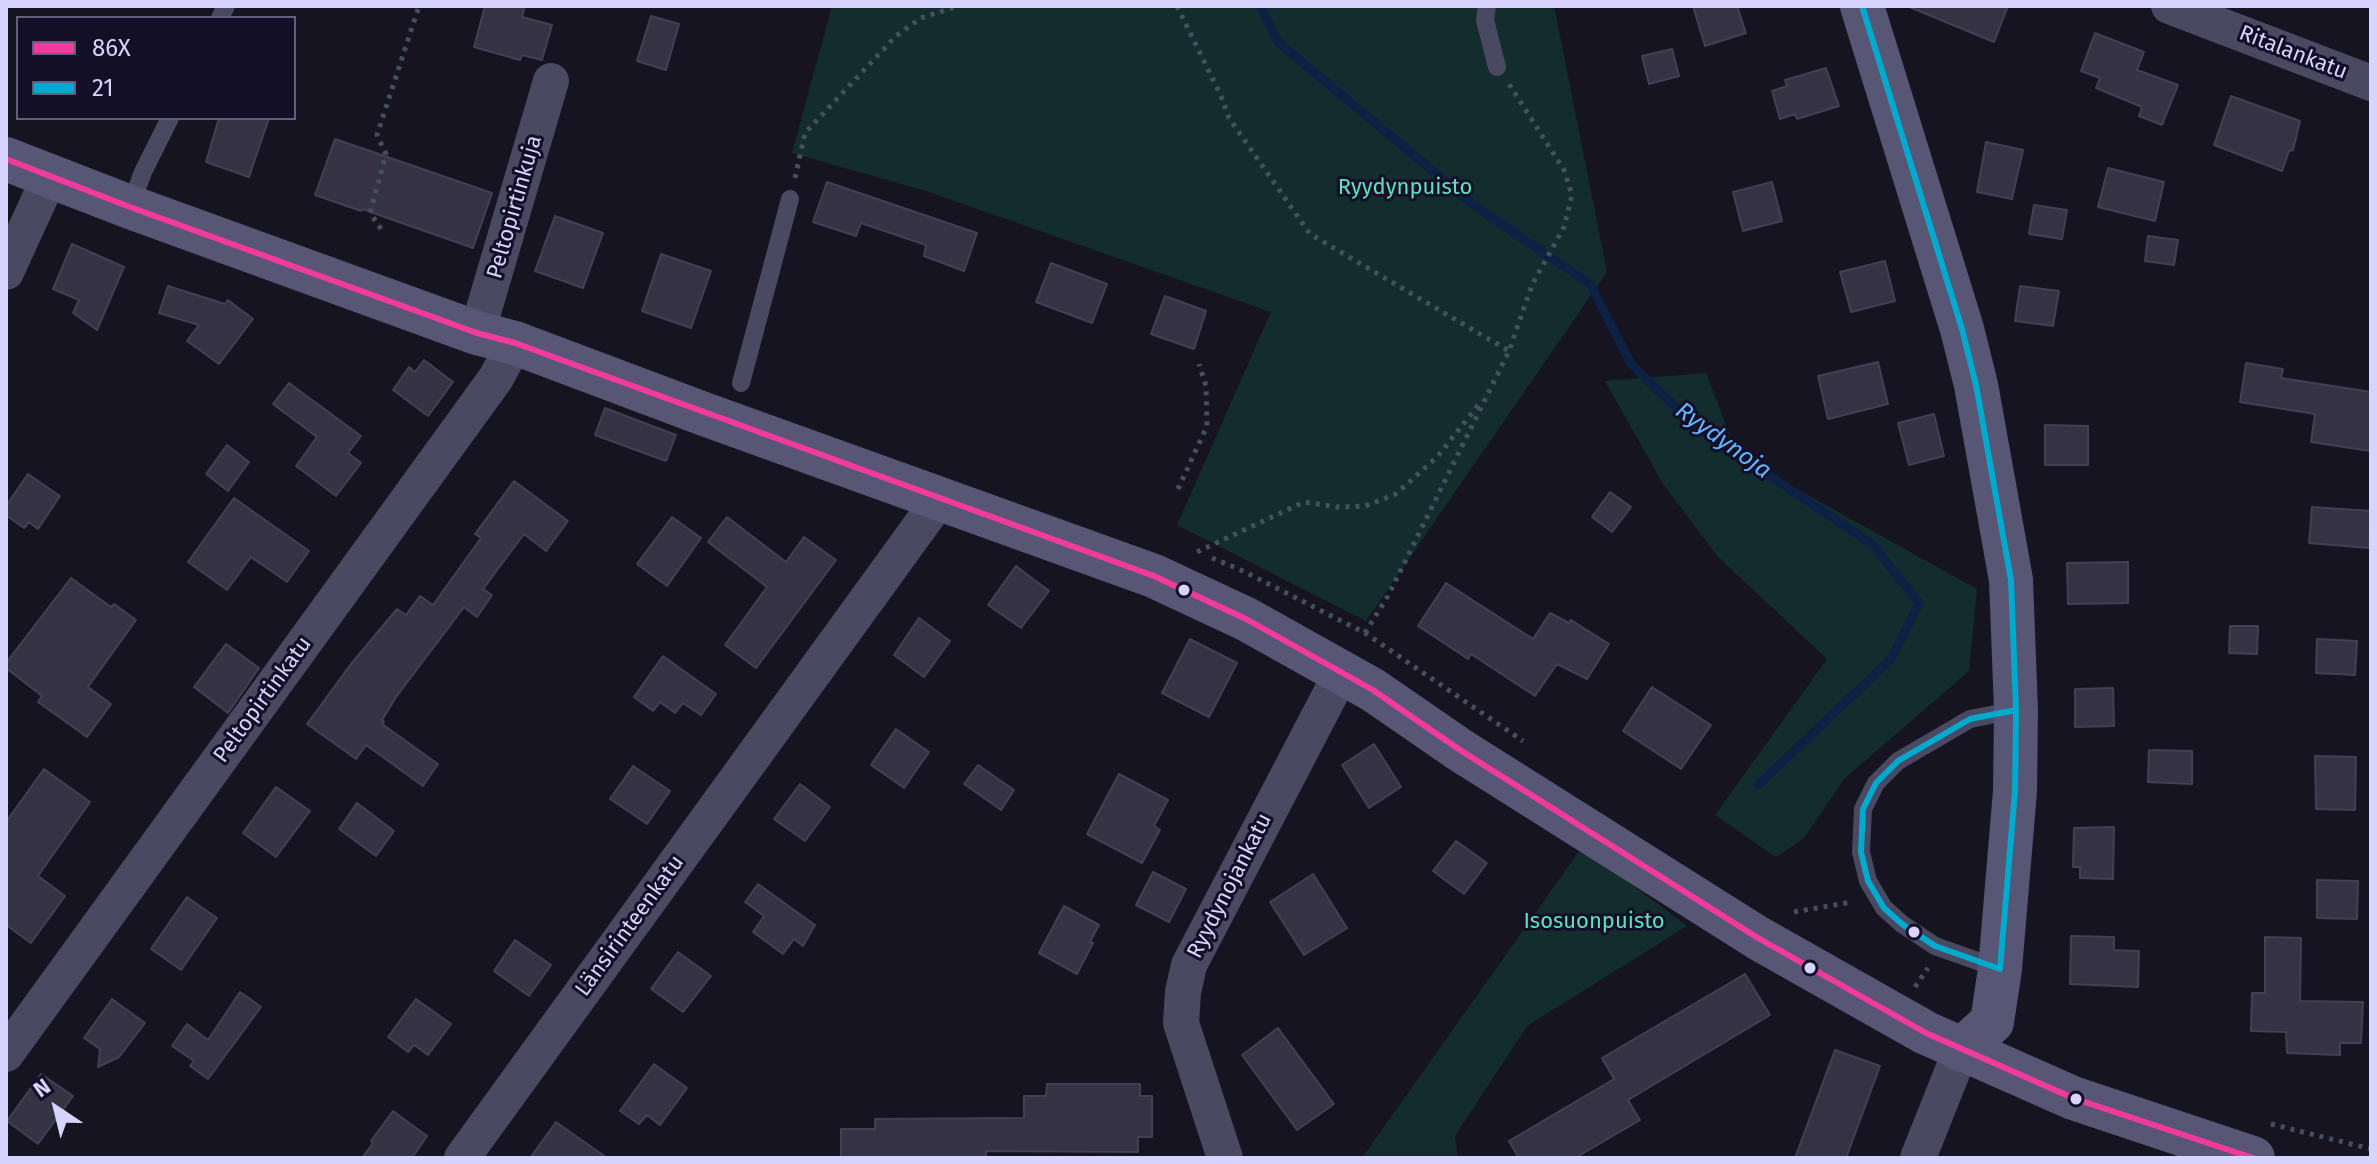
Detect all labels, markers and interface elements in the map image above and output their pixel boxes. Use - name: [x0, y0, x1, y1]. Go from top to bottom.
- legend: [16, 16, 296, 120]
- street label: Ritalankatu: [2235, 20, 2351, 86]
- text: 86X: [92, 34, 131, 62]
- text: 21: [92, 74, 114, 102]
- street label: Peltopirtinkuja: [482, 132, 548, 282]
- park label: Ryydynpuisto: [1338, 175, 1472, 201]
- water label: Ryydynoja: [1669, 397, 1777, 485]
- unlabelled marker: [1176, 582, 1192, 598]
- street label: Peltopirtinkatu: [208, 632, 318, 768]
- street label: Ryydynojankatu: [1182, 809, 1278, 963]
- street label: Länsirinteenkatu: [570, 850, 690, 1002]
- park label: Isosuonpuisto: [1523, 909, 1665, 935]
- unlabelled marker: [1906, 924, 1922, 940]
- unlabelled marker: [1802, 960, 1818, 976]
- north arrow: [16, 1068, 96, 1148]
- text: N: [28, 1073, 56, 1103]
- unlabelled marker: [2068, 1091, 2084, 1107]

